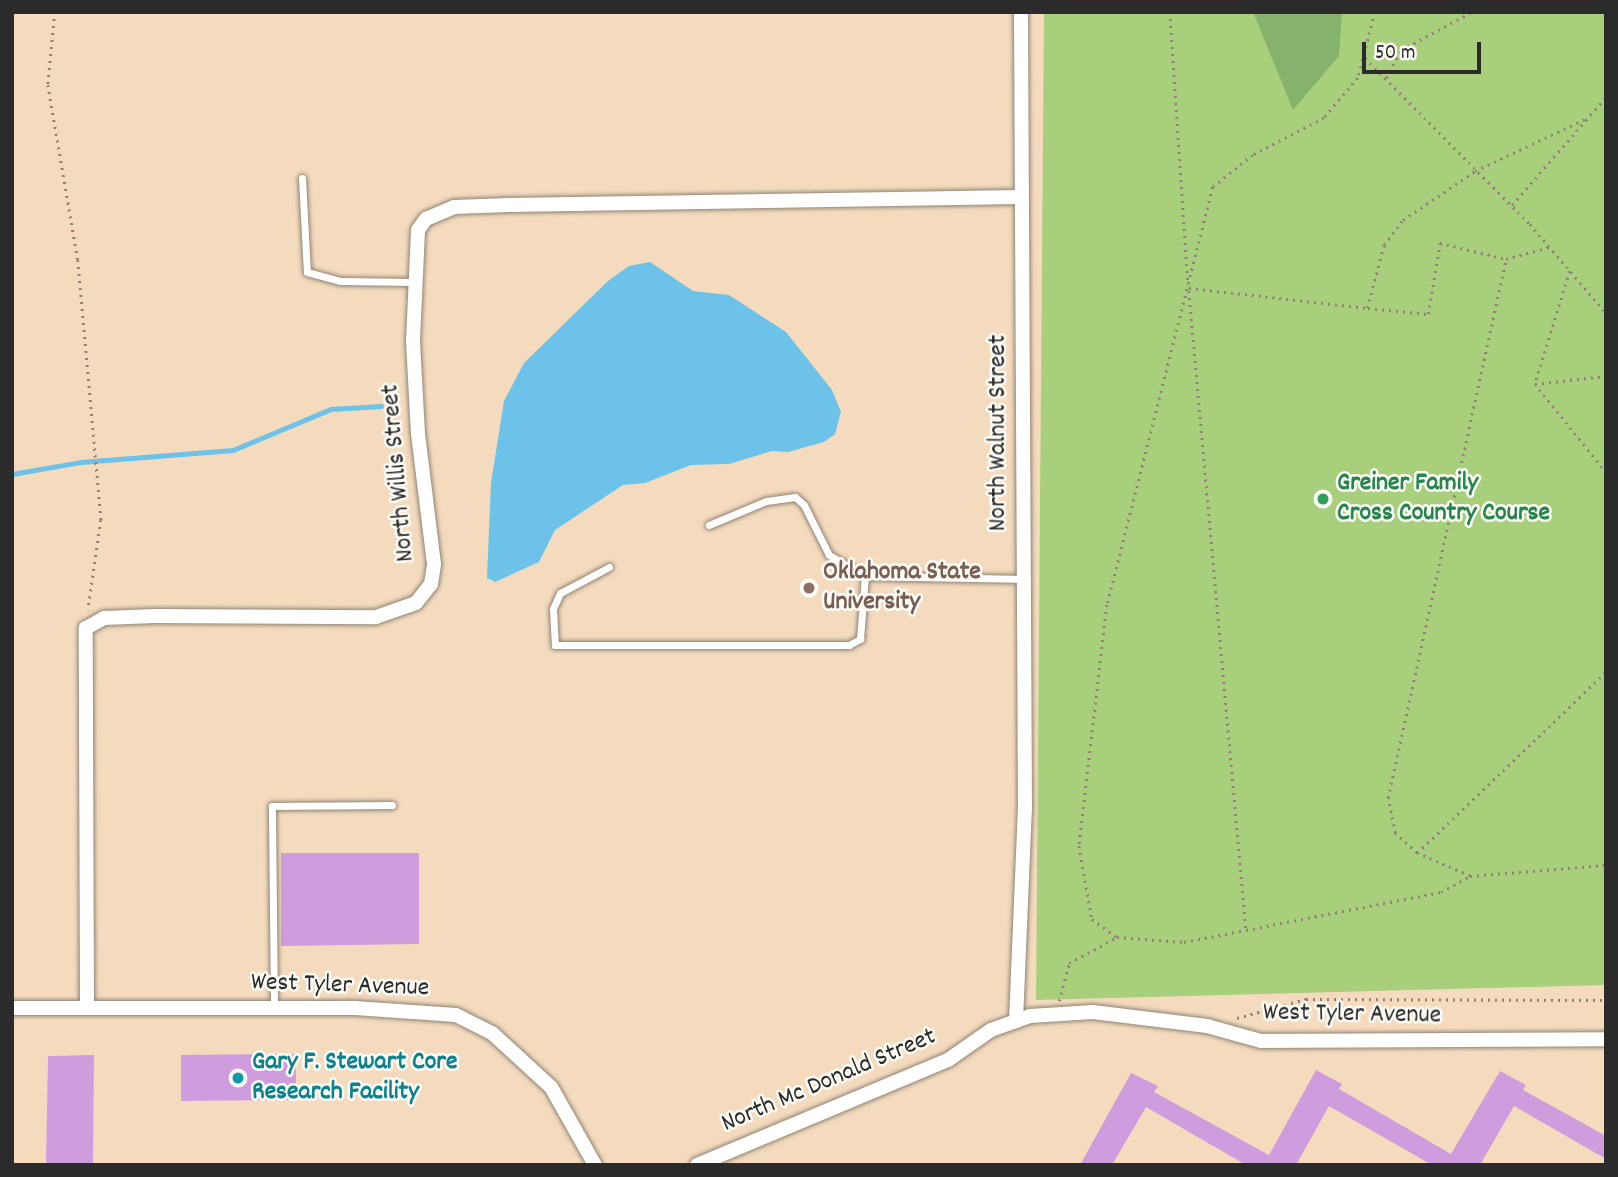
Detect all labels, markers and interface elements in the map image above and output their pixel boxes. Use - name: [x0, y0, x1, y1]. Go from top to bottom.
- scale bar: [1366, 28, 1485, 72]
- text: 50 m: [1375, 39, 1415, 69]
- street label: North Walnut Street: [983, 335, 1015, 531]
- street label: North Willis Street: [376, 383, 422, 563]
- place label: Greiner Family Cross Country Course: [1337, 468, 1550, 530]
- marker: Greiner Family Cross Country Course: [1315, 491, 1331, 507]
- place label: Oklahoma State University: [823, 557, 981, 618]
- marker: Oklahoma State University: [801, 580, 817, 596]
- street label: West Tyler Avenue: [250, 967, 430, 1005]
- street label: West Tyler Avenue: [1263, 998, 1441, 1032]
- street label: North Mc Donald Street: [717, 1022, 941, 1140]
- place label: Gary F. Stewart Core Research Facility: [252, 1047, 457, 1108]
- marker: Gary F. Stewart Core Research Facility: [230, 1070, 246, 1086]

